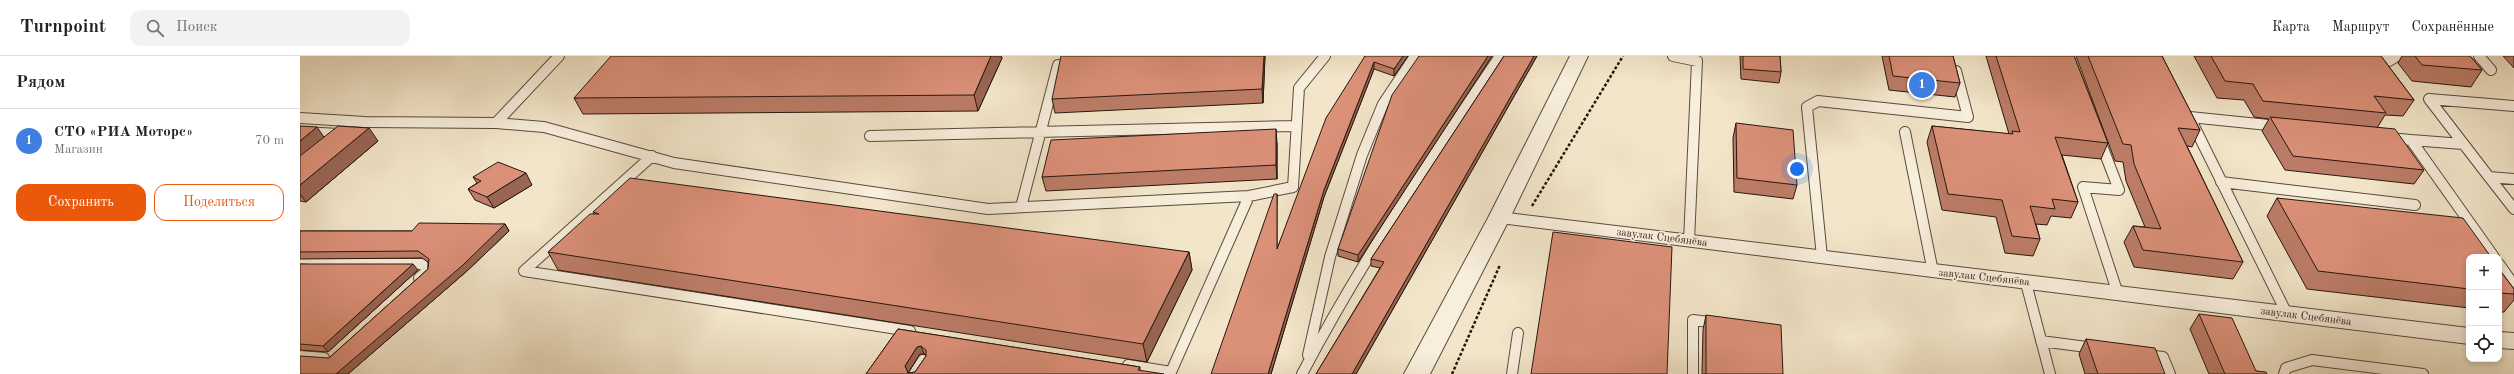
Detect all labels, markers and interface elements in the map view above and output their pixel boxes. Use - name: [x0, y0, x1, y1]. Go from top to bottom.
- search box: [130, 10, 410, 46]
- icon: search: [144, 17, 166, 39]
- text: Turnpoint: [20, 18, 106, 37]
- text: Поиск: [176, 20, 217, 35]
- text: Карта: [2272, 20, 2310, 34]
- text: Маршрут: [2332, 20, 2389, 34]
- text: Сохранённые: [2411, 20, 2494, 34]
- pin: 1: [1909, 70, 1935, 100]
- text: Рядом: [16, 74, 65, 91]
- text: СТО «РИА Моторс»: [54, 125, 193, 140]
- text: 1: [25, 134, 33, 147]
- text: 70 m: [255, 134, 284, 147]
- text: Магазин: [54, 143, 103, 156]
- your location: [1787, 159, 1807, 179]
- button: Сохранить: [16, 184, 146, 221]
- button: Поделиться: [154, 184, 284, 221]
- street label: завулак Сцебянёва: [1616, 227, 1709, 249]
- map controls: [2466, 254, 2502, 362]
- button: +: [2466, 254, 2502, 290]
- street label: завулак Сцебянёва: [1938, 268, 2031, 288]
- button: −: [2466, 290, 2502, 326]
- street label: завулак Сцебянёва: [2260, 306, 2353, 328]
- button: locate: [2466, 326, 2502, 362]

